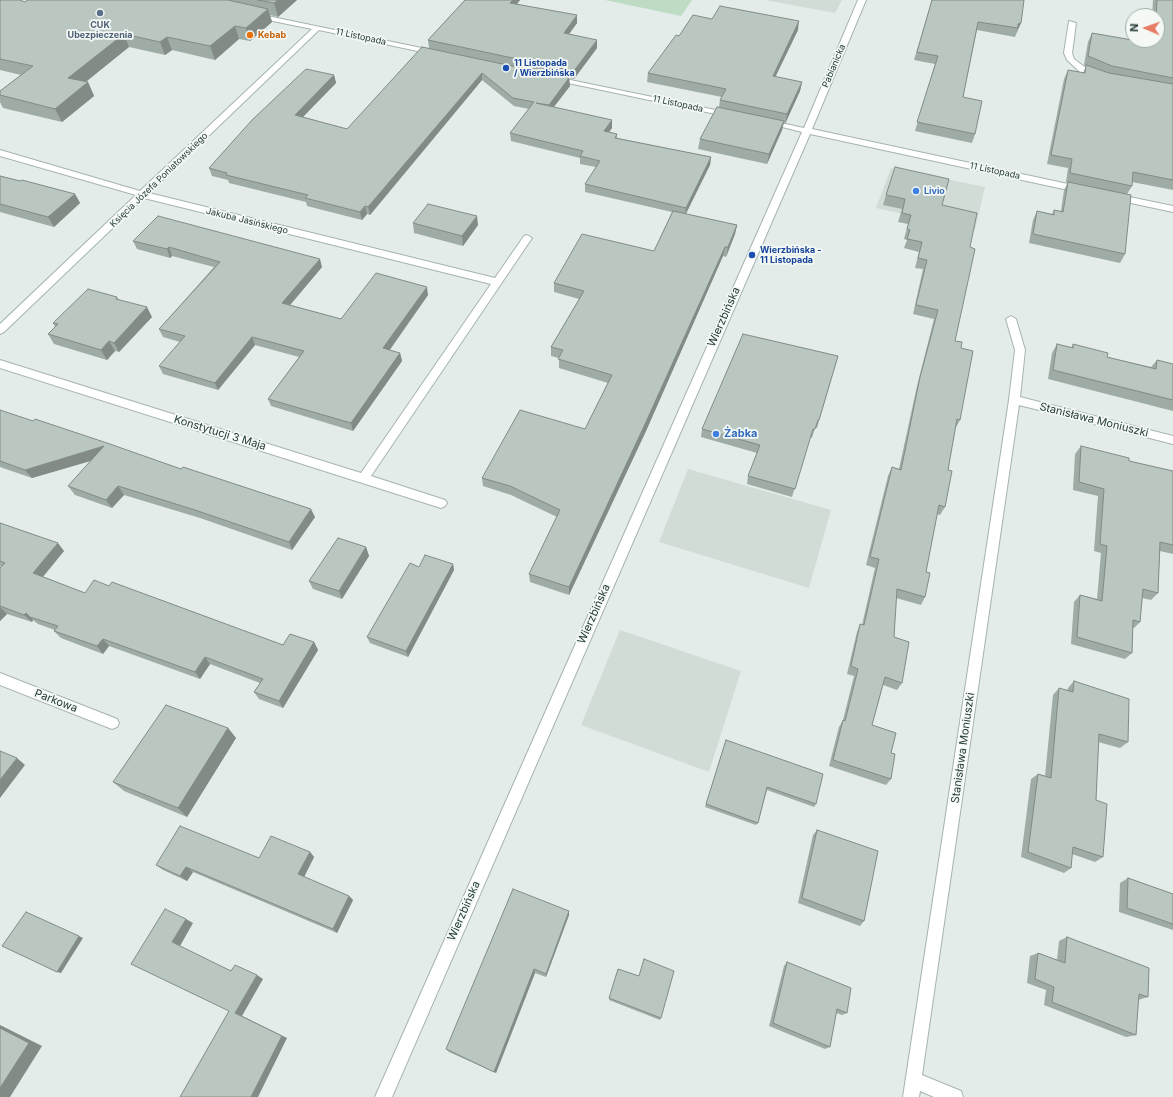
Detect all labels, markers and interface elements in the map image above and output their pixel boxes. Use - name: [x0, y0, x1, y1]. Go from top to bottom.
- marker: CUK Ubezpieczenia: [95, 8, 105, 18]
- north arrow: [1125, 8, 1165, 48]
- place label: CUK Ubezpieczenia: [68, 20, 132, 41]
- text: N: [1127, 23, 1141, 32]
- street label: 11 Listopada: [335, 26, 387, 48]
- marker: Kebab: [245, 30, 255, 40]
- place label: Kebab: [258, 30, 286, 40]
- street label: Pabianicka: [820, 43, 848, 89]
- place label: 11 Listopada / Wierzbińska: [514, 58, 575, 79]
- marker: 11 Listopada / Wierzbińska: [501, 63, 511, 73]
- street label: 11 Listopada: [652, 93, 704, 115]
- street label: Księcia Józefa Poniatowskiego: [108, 130, 210, 230]
- street label: 11 Listopada: [969, 160, 1021, 182]
- marker: Livio: [911, 186, 921, 196]
- place label: Livio: [924, 186, 945, 196]
- street label: Jakuba Jasińskiego: [205, 206, 289, 236]
- place label: Wierzbińska - 11 Listopada: [760, 245, 822, 266]
- marker: Wierzbińska - 11 Listopada: [747, 250, 757, 260]
- street label: Wierzbińska: [705, 285, 743, 349]
- street label: Stanisława Moniuszki: [1038, 400, 1150, 440]
- street label: Konstytucji 3 Maja: [172, 413, 268, 453]
- place label: Żabka: [724, 427, 757, 441]
- marker: Żabka: [711, 429, 721, 439]
- street label: Wierzbińska: [575, 582, 613, 646]
- street label: Parkowa: [33, 687, 79, 715]
- street label: Stanisława Moniuszki: [949, 692, 977, 804]
- street label: Wierzbińska: [445, 879, 483, 943]

